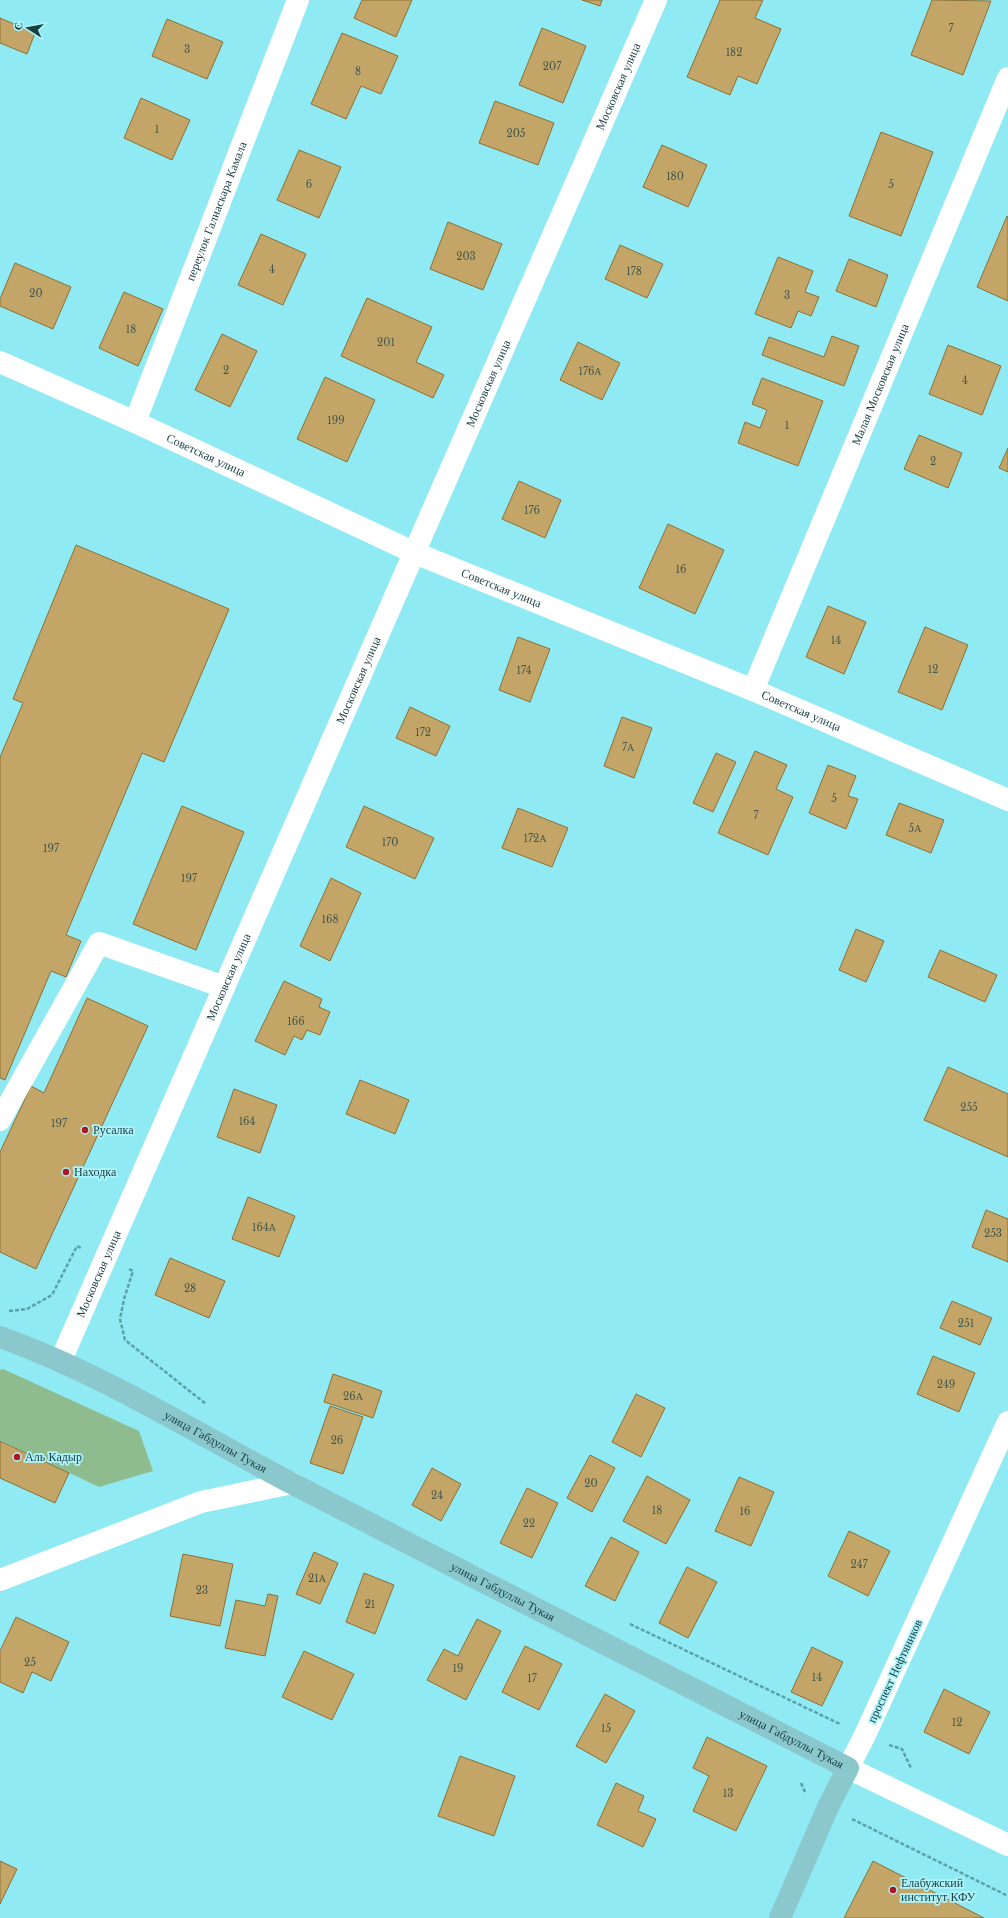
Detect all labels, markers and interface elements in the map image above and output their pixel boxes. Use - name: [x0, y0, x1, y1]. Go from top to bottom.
- north arrow: [8, 8, 48, 48]
- text: С: [11, 21, 26, 31]
- house number: 7: [948, 22, 954, 35]
- street label: Московская улица: [592, 40, 644, 132]
- house number: 3: [184, 43, 190, 56]
- house number: 182: [726, 46, 742, 59]
- house number: 207: [543, 60, 562, 73]
- house number: 8: [355, 65, 361, 78]
- house number: 1: [155, 123, 159, 136]
- house number: 205: [507, 127, 526, 140]
- street label: переулок Галиаскара Камала: [182, 139, 250, 283]
- house number: 180: [666, 170, 684, 183]
- house number: 6: [306, 178, 312, 191]
- house number: 5: [888, 178, 894, 191]
- house number: 203: [456, 250, 476, 263]
- house number: 4: [269, 263, 275, 276]
- house number: 178: [626, 265, 642, 278]
- house number: 20: [29, 287, 43, 300]
- house number: 3: [784, 289, 790, 302]
- street label: Малая Московская улица: [848, 321, 912, 447]
- house number: 18: [126, 323, 136, 336]
- house number: 201: [377, 336, 395, 349]
- street label: Московская улица: [462, 337, 514, 429]
- house number: 2: [223, 364, 229, 377]
- house number: 176А: [578, 365, 602, 378]
- house number: 4: [962, 374, 968, 387]
- house number: 199: [327, 414, 345, 427]
- house number: 1: [785, 419, 789, 432]
- street label: Советская улица: [164, 430, 249, 480]
- house number: 2: [930, 455, 936, 468]
- house number: 176: [524, 504, 540, 517]
- house number: 16: [676, 563, 686, 576]
- street label: Советская улица: [459, 565, 544, 611]
- street label: Московская улица: [332, 633, 384, 726]
- house number: 14: [831, 634, 841, 647]
- house number: 12: [928, 663, 938, 676]
- house number: 174: [516, 664, 532, 677]
- street label: Советская улица: [759, 687, 844, 734]
- house number: 172: [415, 726, 431, 739]
- house number: 7А: [622, 741, 635, 754]
- house number: 5: [831, 792, 837, 805]
- house number: 7: [753, 809, 759, 822]
- house number: 5А: [909, 822, 922, 835]
- house number: 172А: [524, 832, 547, 845]
- house number: 170: [382, 836, 398, 849]
- house number: 197: [43, 842, 60, 855]
- house number: 197: [181, 872, 198, 885]
- house number: 168: [322, 913, 338, 926]
- street label: Московская улица: [202, 930, 254, 1023]
- house number: 166: [287, 1015, 305, 1028]
- house number: 255: [960, 1101, 978, 1114]
- house number: 164: [239, 1115, 256, 1128]
- house number: 197: [51, 1117, 68, 1130]
- place label: Русалка: [93, 1122, 134, 1137]
- marker: Русалка: [80, 1125, 90, 1135]
- place label: Находка: [74, 1164, 117, 1179]
- marker: Находка: [61, 1167, 71, 1177]
- house number: 164А: [252, 1221, 277, 1234]
- street label: Московская улица: [73, 1227, 124, 1320]
- house number: 253: [984, 1227, 1002, 1240]
- house number: 28: [184, 1282, 196, 1295]
- house number: 251: [958, 1317, 974, 1330]
- house number: 249: [937, 1378, 955, 1391]
- house number: 26А: [343, 1390, 364, 1403]
- street label: улица Габдуллы Тукая: [162, 1407, 270, 1476]
- house number: 26: [331, 1434, 343, 1447]
- place label: Аль Кадыр: [25, 1449, 82, 1464]
- marker: Аль Кадыр: [12, 1452, 22, 1462]
- house number: 20: [584, 1477, 598, 1490]
- house number: 24: [431, 1489, 443, 1502]
- house number: 18: [652, 1504, 662, 1517]
- house number: 16: [740, 1505, 750, 1518]
- house number: 22: [523, 1517, 535, 1530]
- street label: улица Габдуллы Тукая: [448, 1558, 558, 1624]
- house number: 247: [850, 1558, 868, 1571]
- house number: 21А: [308, 1572, 327, 1585]
- house number: 23: [196, 1584, 208, 1597]
- house number: 21: [365, 1598, 375, 1611]
- street label: проспект Нефтяников: [864, 1616, 925, 1725]
- house number: 25: [24, 1656, 36, 1669]
- house number: 19: [453, 1662, 463, 1675]
- house number: 14: [812, 1671, 822, 1684]
- house number: 17: [527, 1672, 538, 1685]
- street label: улица Габдуллы Тукая: [737, 1706, 847, 1772]
- house number: 12: [952, 1716, 962, 1729]
- house number: 15: [601, 1722, 611, 1735]
- house number: 13: [723, 1787, 733, 1800]
- place label: Елабужский институт КФУ: [901, 1875, 976, 1904]
- marker: Елабужский институт КФУ: [888, 1885, 898, 1895]

